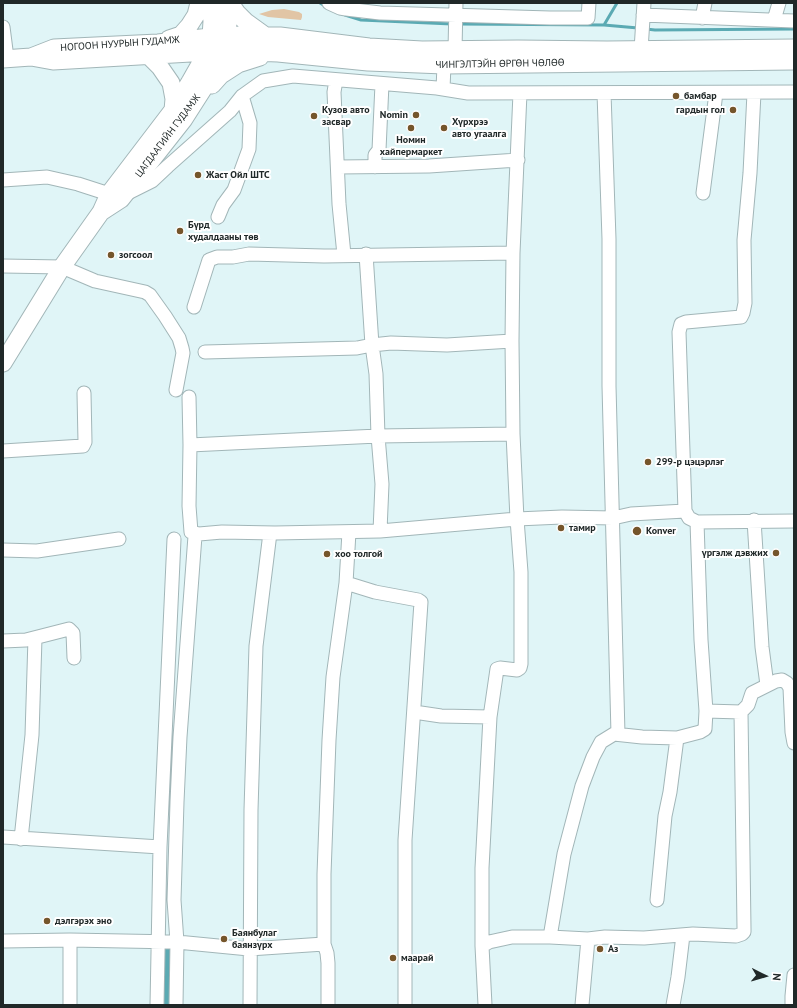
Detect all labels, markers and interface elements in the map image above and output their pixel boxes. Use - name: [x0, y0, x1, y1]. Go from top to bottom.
- street label: НОГООН НУУРЫН ГУДАМЖ: [60, 34, 180, 54]
- street label: ЧИНГЭЛТЭЙН ӨРГӨН ЧӨЛӨӨ: [435, 57, 565, 71]
- place label: бамбар: [684, 90, 717, 102]
- marker: бамбар: [671, 91, 681, 101]
- street label: ЦАГДААГИЙН ГУДАМЖ: [133, 92, 203, 180]
- place label: Кузов авто засвар: [322, 104, 370, 128]
- place label: гардын гол: [676, 104, 725, 116]
- marker: гардын гол: [728, 105, 738, 115]
- place label: Nomin: [380, 109, 408, 121]
- marker: Nomin: [411, 110, 421, 120]
- marker: Кузов авто засвар: [309, 111, 319, 121]
- place label: Хүрхрээ авто угаалга: [452, 116, 506, 140]
- marker: Номин хайпермаркет: [406, 123, 416, 133]
- marker: Хүрхрээ авто угаалга: [439, 123, 449, 133]
- place label: Номин хайпермаркет: [380, 134, 442, 158]
- place label: Жаст Ойл ШТС: [206, 169, 270, 181]
- marker: Жаст Ойл ШТС: [193, 170, 203, 180]
- place label: Бүрд худалдааны төв: [188, 219, 259, 242]
- marker: Бүрд худалдааны төв: [175, 226, 185, 236]
- place label: зогсоол: [119, 249, 152, 261]
- marker: зогсоол: [106, 250, 116, 260]
- place label: 299-р цэцэрлэг: [656, 456, 724, 468]
- marker: 299-р цэцэрлэг: [643, 457, 653, 467]
- place label: тамир: [569, 522, 596, 534]
- marker: тамир: [556, 523, 566, 533]
- marker: Konver: [631, 525, 643, 537]
- place label: Konver: [646, 525, 676, 537]
- place label: үргэлж дэвжих: [702, 547, 768, 559]
- place label: хоо толгой: [335, 548, 383, 560]
- marker: үргэлж дэвжих: [771, 548, 781, 558]
- marker: хоо толгой: [322, 549, 332, 559]
- place label: дэлгэрэх эно: [55, 915, 112, 927]
- marker: дэлгэрэх эно: [42, 916, 52, 926]
- place label: Баянбулаг баянзүрх: [232, 927, 277, 950]
- marker: Баянбулаг баянзүрх: [219, 934, 229, 944]
- place label: Аз: [608, 943, 618, 955]
- marker: Аз: [595, 944, 605, 954]
- place label: маарай: [401, 952, 433, 964]
- marker: маарай: [388, 953, 398, 963]
- north arrow: [745, 956, 785, 996]
- text: N: [770, 973, 784, 981]

